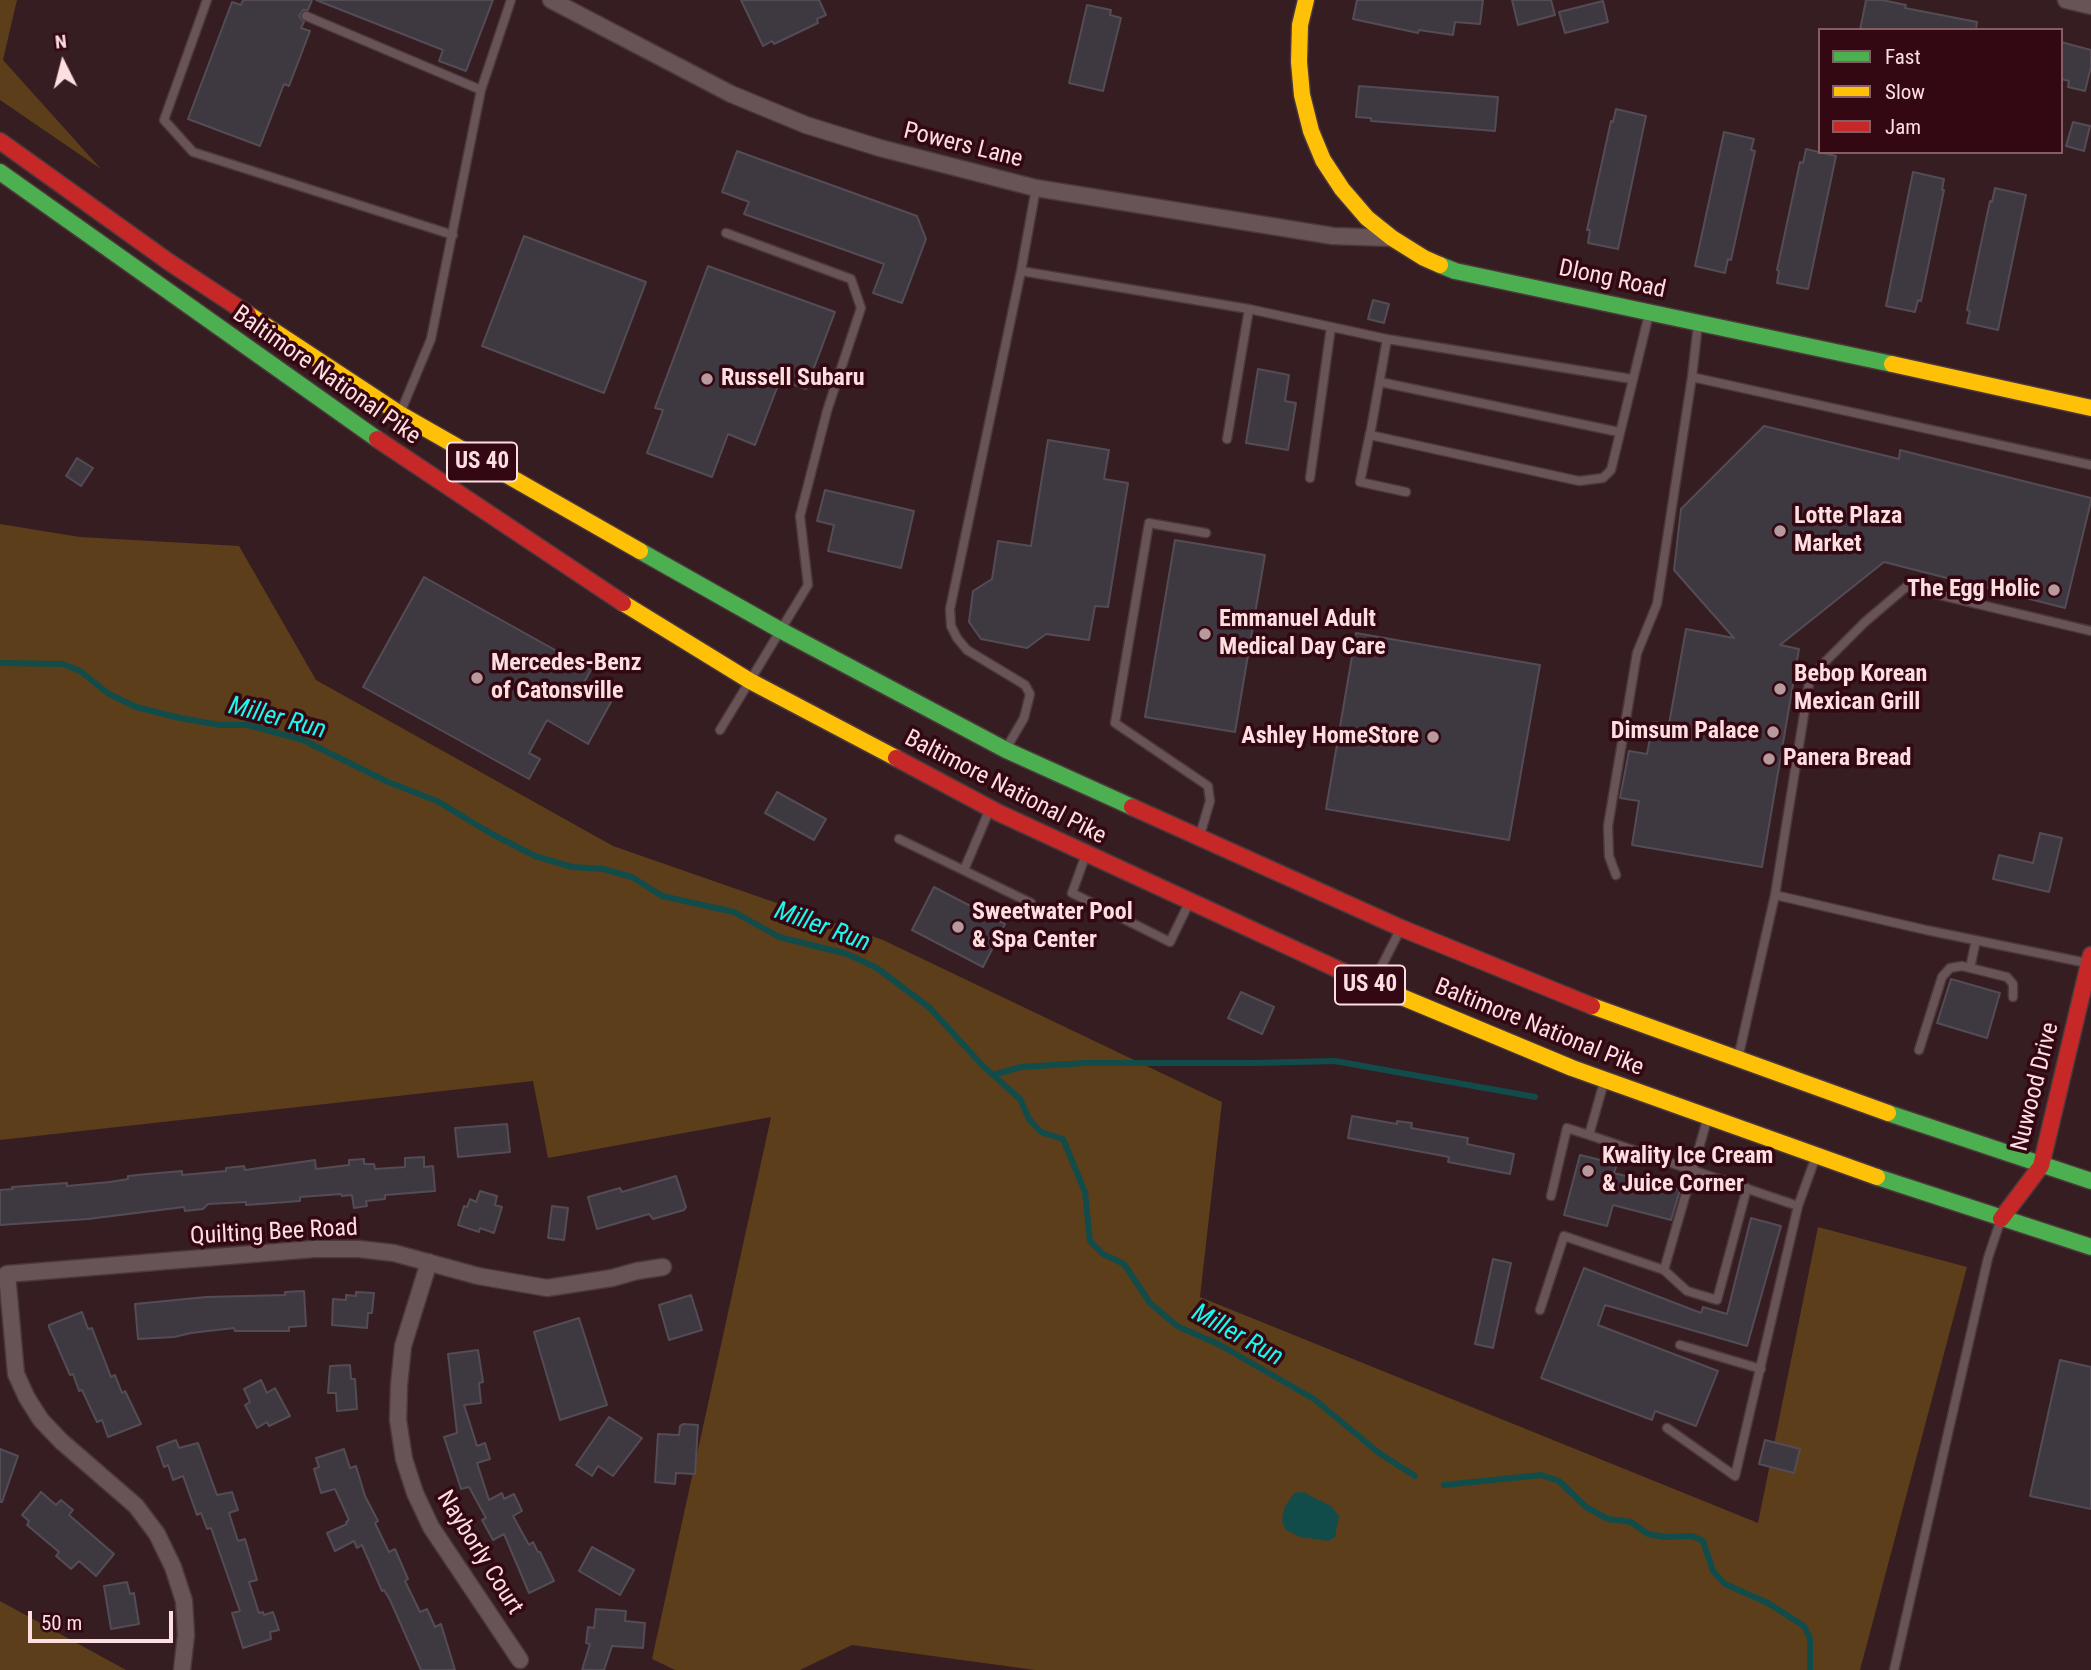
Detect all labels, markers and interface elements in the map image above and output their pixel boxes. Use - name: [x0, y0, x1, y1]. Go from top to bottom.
- north arrow: [28, 28, 98, 98]
- legend: [1818, 28, 2063, 154]
- text: N: [54, 30, 68, 54]
- text: Fast: [1885, 45, 1921, 69]
- text: Slow: [1885, 80, 1925, 104]
- text: Jam: [1885, 115, 1921, 139]
- street label: Powers Lane: [901, 117, 1025, 175]
- street label: Dlong Road: [1556, 255, 1668, 305]
- street label: Baltimore National Pike: [227, 300, 425, 452]
- place label: Russell Subaru: [721, 365, 865, 393]
- marker: Russell Subaru: [699, 371, 715, 387]
- road number: US 40: [447, 442, 517, 482]
- place label: Lotte Plaza Market: [1794, 503, 1902, 559]
- marker: Lotte Plaza Market: [1772, 523, 1788, 539]
- place label: The Egg Holic: [1907, 576, 2040, 604]
- marker: The Egg Holic: [2046, 582, 2062, 598]
- place label: Emmanuel Adult Medical Day Care: [1219, 606, 1386, 662]
- marker: Emmanuel Adult Medical Day Care: [1197, 626, 1213, 642]
- place label: Mercedes-Benz of Catonsville: [491, 650, 641, 706]
- place label: Bebop Korean Mexican Grill: [1794, 661, 1927, 717]
- marker: Mercedes-Benz of Catonsville: [469, 670, 485, 686]
- marker: Bebop Korean Mexican Grill: [1772, 681, 1788, 697]
- water label: Miller Run: [225, 691, 329, 747]
- place label: Dimsum Palace: [1611, 718, 1759, 746]
- place label: Ashley HomeStore: [1241, 723, 1419, 751]
- marker: Dimsum Palace: [1765, 724, 1781, 740]
- street label: Baltimore National Pike: [899, 725, 1111, 851]
- marker: Ashley HomeStore: [1425, 729, 1441, 745]
- place label: Panera Bread: [1783, 745, 1911, 773]
- marker: Panera Bread: [1761, 751, 1777, 767]
- water label: Miller Run: [770, 896, 874, 960]
- place label: Sweetwater Pool & Spa Center: [972, 899, 1133, 955]
- marker: Sweetwater Pool & Spa Center: [950, 919, 966, 935]
- road number: US 40: [1335, 966, 1405, 1004]
- street label: Baltimore National Pike: [1430, 973, 1648, 1083]
- street label: Nuwood Drive: [2006, 1020, 2066, 1154]
- place label: Kwality Ice Cream & Juice Corner: [1602, 1143, 1773, 1199]
- marker: Kwality Ice Cream & Juice Corner: [1580, 1163, 1596, 1179]
- street label: Quilting Bee Road: [189, 1214, 359, 1252]
- water label: Miller Run: [1186, 1298, 1288, 1374]
- street label: Nayborly Court: [430, 1486, 528, 1620]
- scale bar: [32, 1596, 177, 1640]
- text: 50 m: [41, 1611, 82, 1635]

